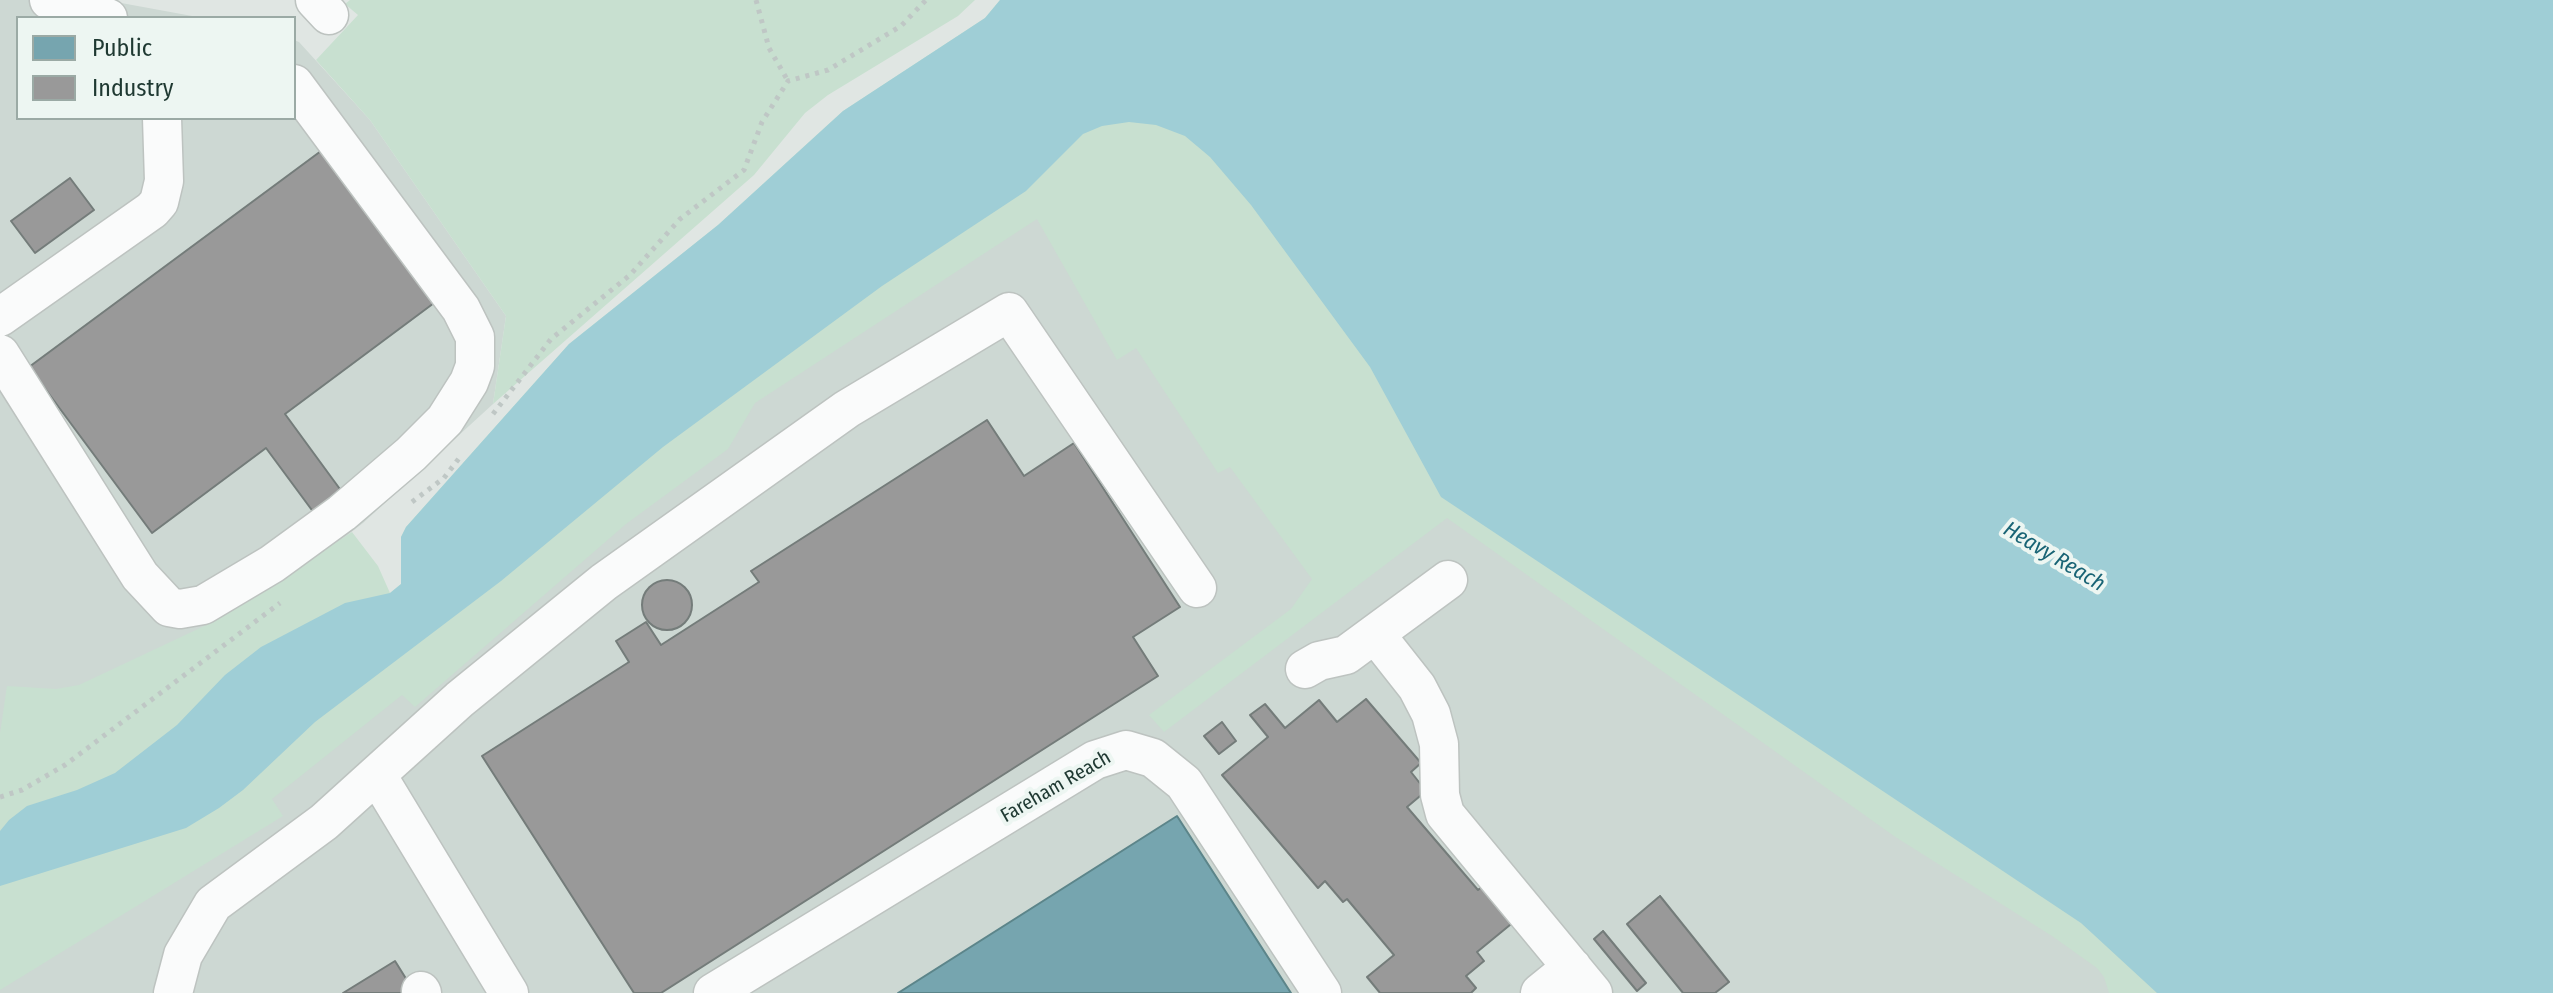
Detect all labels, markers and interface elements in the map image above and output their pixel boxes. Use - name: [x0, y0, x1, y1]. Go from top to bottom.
- legend: [16, 16, 296, 120]
- text: Public: [92, 34, 152, 62]
- text: Industry: [92, 74, 174, 102]
- water label: Heavy Reach: [1998, 516, 2110, 598]
- street label: Fareham Reach: [997, 746, 1115, 828]

